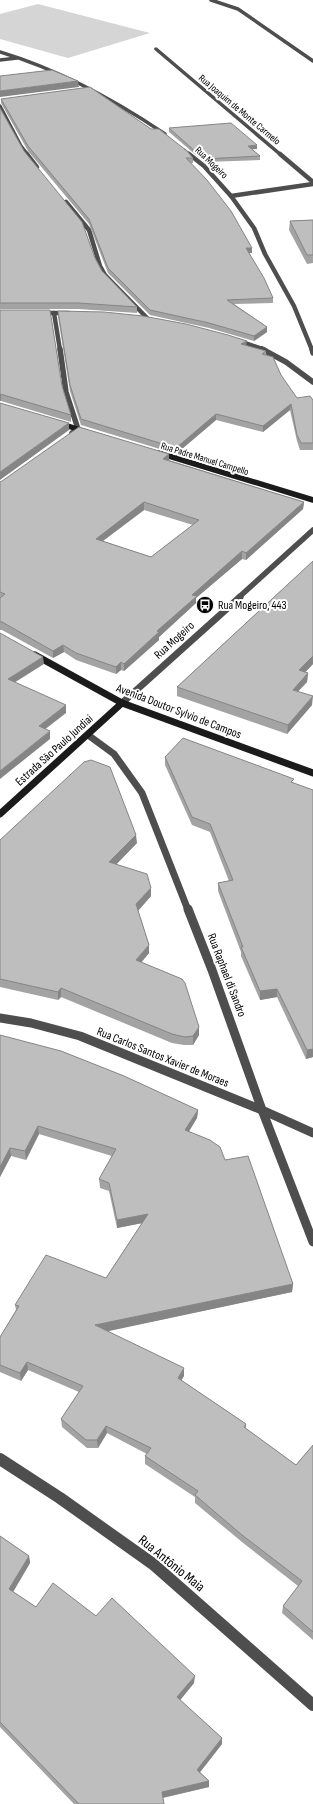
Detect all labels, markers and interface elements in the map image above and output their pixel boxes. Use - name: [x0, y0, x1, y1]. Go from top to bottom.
- street label: Rua Joaquim de Monte Carmelo: [196, 72, 283, 148]
- street label: Rua Mogeiro: [192, 144, 230, 181]
- street label: Rua Padre Manuel Campello: [159, 440, 250, 478]
- bus stop icon: Rua Mogeiro, 443: [195, 595, 215, 615]
- place label: Rua Mogeiro, 443: [218, 598, 287, 613]
- street label: Rua Mogeiro: [151, 618, 198, 662]
- street label: Avenida Doutor Sylvio de Campos: [113, 680, 243, 742]
- street label: Estrada São Paulo Jundiai: [12, 712, 96, 789]
- street label: Rua Raphael di Sandro: [204, 931, 249, 1019]
- street label: Rua Carlos Santos Xavier de Moraes: [94, 1024, 231, 1091]
- street label: Rua Antônio Maia: [135, 1531, 208, 1595]

